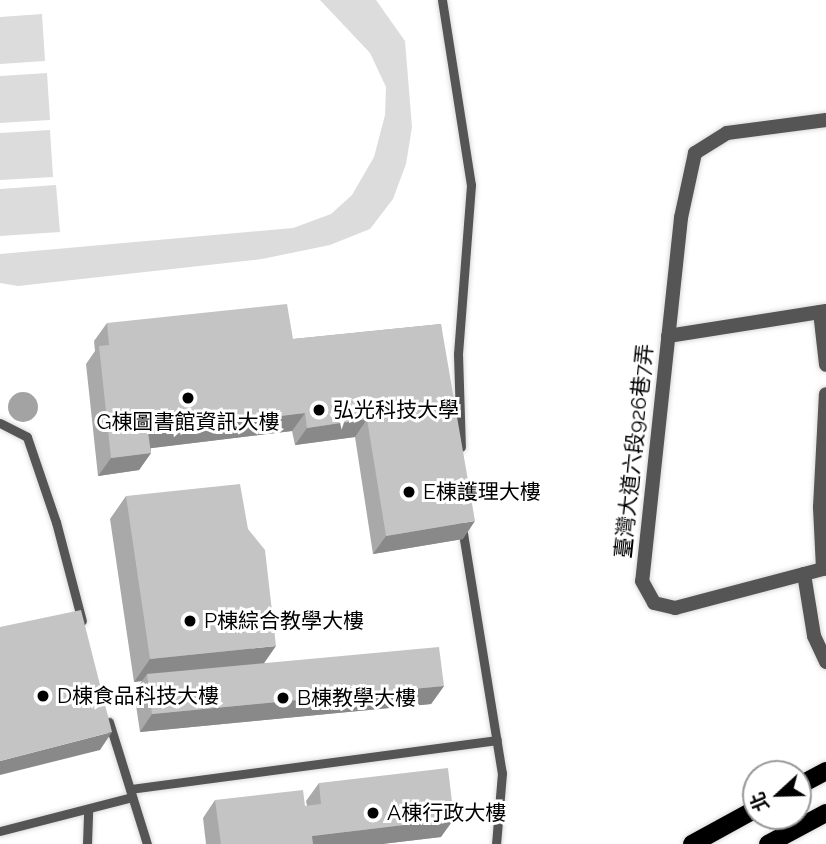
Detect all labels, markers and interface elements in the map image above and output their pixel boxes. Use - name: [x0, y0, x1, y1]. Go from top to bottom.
- street label: 臺灣大道六段926巷7弄: [610, 343, 658, 559]
- marker: G棟圖書館資訊大樓: [180, 390, 196, 406]
- place label: 弘光科技大學: [333, 397, 459, 423]
- marker: 弘光科技大學: [311, 402, 327, 418]
- place label: G棟圖書館資訊大樓: [96, 409, 280, 435]
- place label: E棟護理大樓: [423, 479, 541, 505]
- marker: E棟護理大樓: [401, 484, 417, 500]
- place label: P棟綜合教學大樓: [204, 608, 364, 634]
- marker: P棟綜合教學大樓: [182, 613, 198, 629]
- place label: D棟食品科技大樓: [57, 683, 219, 709]
- place label: B棟教學大樓: [297, 685, 416, 711]
- marker: D棟食品科技大樓: [35, 688, 51, 704]
- marker: B棟教學大樓: [275, 690, 291, 706]
- north arrow: [742, 760, 812, 830]
- text: 北: [746, 789, 773, 815]
- place label: A棟行政大樓: [387, 800, 506, 826]
- marker: A棟行政大樓: [365, 805, 381, 821]

